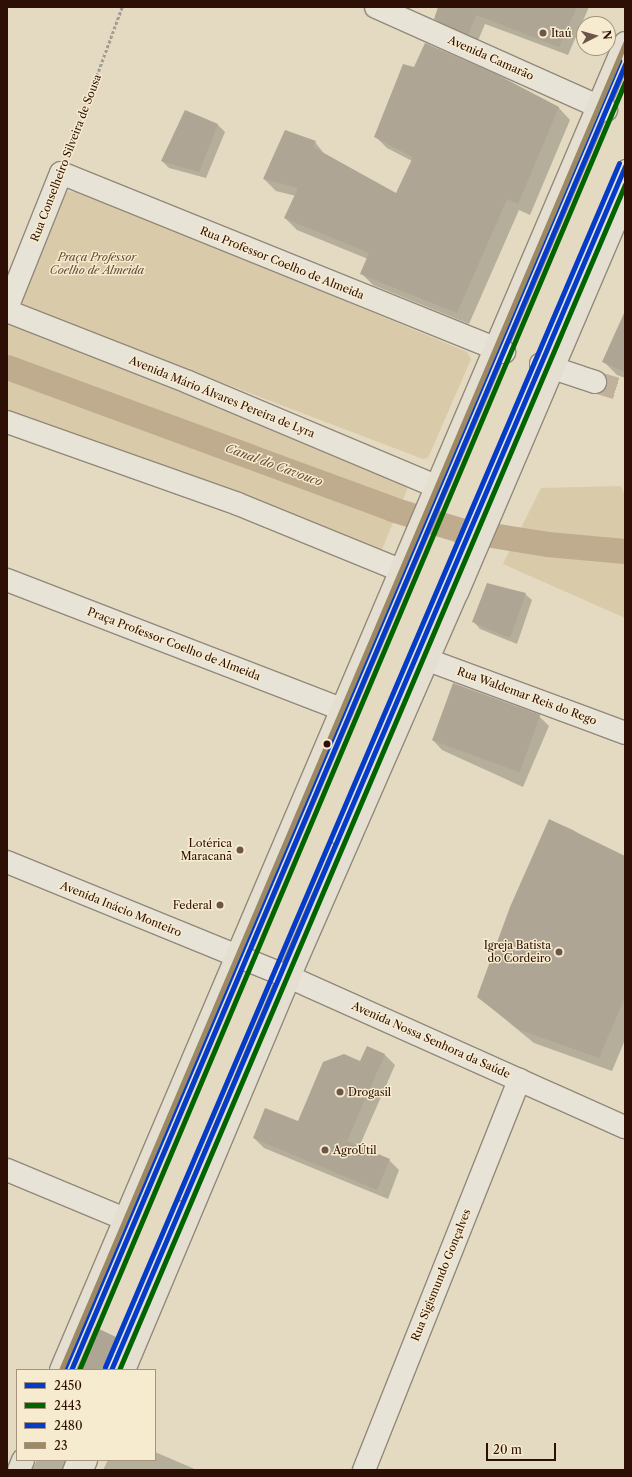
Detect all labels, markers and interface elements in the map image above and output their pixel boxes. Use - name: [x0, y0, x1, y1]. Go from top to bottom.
- north arrow: [576, 16, 616, 56]
- place label: Itaú: [551, 26, 571, 40]
- marker: Itaú: [538, 28, 548, 38]
- text: N: [599, 29, 614, 40]
- street label: Avenida Camarão: [446, 33, 536, 83]
- street label: Rua Conselheiro Silveira de Sousa: [28, 72, 104, 244]
- street label: Rua Professor Coelho de Almeida: [198, 224, 366, 302]
- park label: Praça Professor Coelho de Almeida: [50, 251, 144, 277]
- street label: Avenida Mário Álvares Pereira de Lyra: [127, 353, 317, 441]
- water label: Canal do Cavouco: [223, 441, 325, 489]
- street label: Praça Professor Coelho de Almeida: [85, 605, 263, 683]
- street label: Rua Waldemar Reis do Rego: [455, 664, 599, 728]
- unlabelled marker: [322, 739, 332, 749]
- place label: Lotérica Maracanã: [181, 837, 232, 863]
- marker: Lotérica Maracanã: [235, 845, 245, 855]
- street label: Avenida Inácio Monteiro: [58, 879, 184, 939]
- place label: Federal: [173, 898, 212, 912]
- marker: Federal: [215, 900, 225, 910]
- place label: Igreja Batista do Cordeiro: [484, 939, 551, 965]
- marker: Igreja Batista do Cordeiro: [554, 947, 564, 957]
- street label: Avenida Nossa Senhora da Saúde: [349, 999, 513, 1081]
- place label: Drogasil: [348, 1085, 391, 1099]
- marker: Drogasil: [335, 1087, 345, 1097]
- place label: AgroÚtil: [333, 1143, 377, 1157]
- marker: AgroÚtil: [320, 1145, 330, 1155]
- street label: Rua Sigismundo Gonçalves: [408, 1207, 474, 1343]
- legend: [16, 1369, 156, 1461]
- text: 2450: [54, 1378, 82, 1393]
- text: 2443: [54, 1398, 81, 1413]
- text: 2480: [54, 1418, 83, 1433]
- scale bar: [488, 1435, 558, 1461]
- text: 23: [54, 1438, 68, 1453]
- text: 20 m: [493, 1442, 522, 1457]

